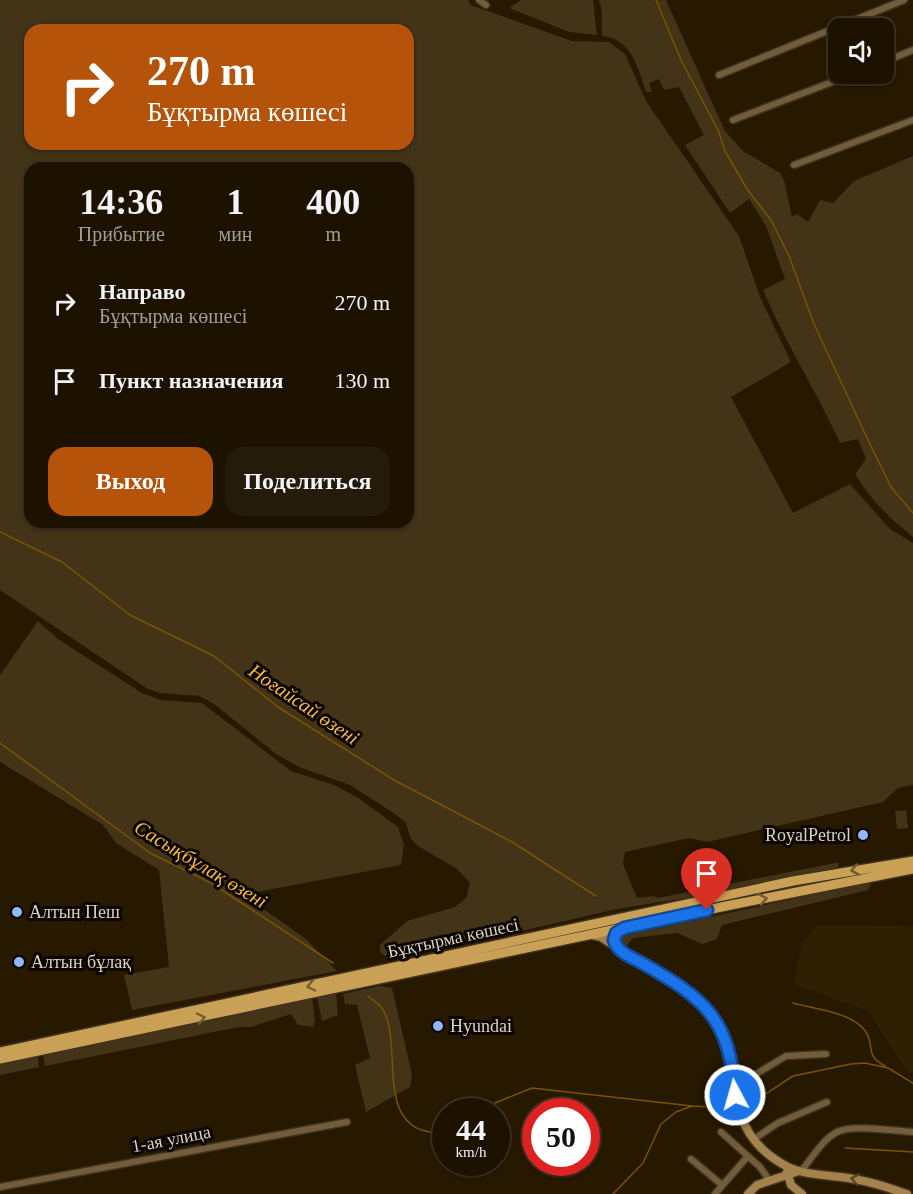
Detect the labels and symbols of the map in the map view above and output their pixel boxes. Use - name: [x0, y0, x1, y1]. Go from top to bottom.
- water label: Ноғайсай өзені: [244, 659, 363, 749]
- water label: Сасықбұлақ өзені: [130, 816, 271, 913]
- place label: RoyalPetrol: [765, 825, 851, 845]
- marker: RoyalPetrol: [856, 828, 870, 842]
- pin: [681, 848, 732, 910]
- one-way arrow: [851, 863, 861, 876]
- one-way arrow: [758, 893, 768, 906]
- place label: Алтын Пеш: [29, 902, 120, 922]
- marker: Алтын Пеш: [10, 905, 24, 919]
- street label: Бұқтырма көшесі: [386, 914, 520, 962]
- place label: Алтын бұлақ: [31, 952, 131, 972]
- marker: Алтын бұлақ: [12, 955, 26, 969]
- one-way arrow: [306, 979, 316, 992]
- one-way arrow: [196, 1012, 206, 1025]
- place label: Hyundai: [450, 1016, 512, 1036]
- marker: Hyundai: [431, 1019, 445, 1033]
- position arrow: [703, 1063, 767, 1127]
- speed limit sign: 50: [522, 1098, 600, 1176]
- street label: 1-ая улица: [130, 1122, 212, 1156]
- one-way arrow: [851, 1173, 861, 1186]

